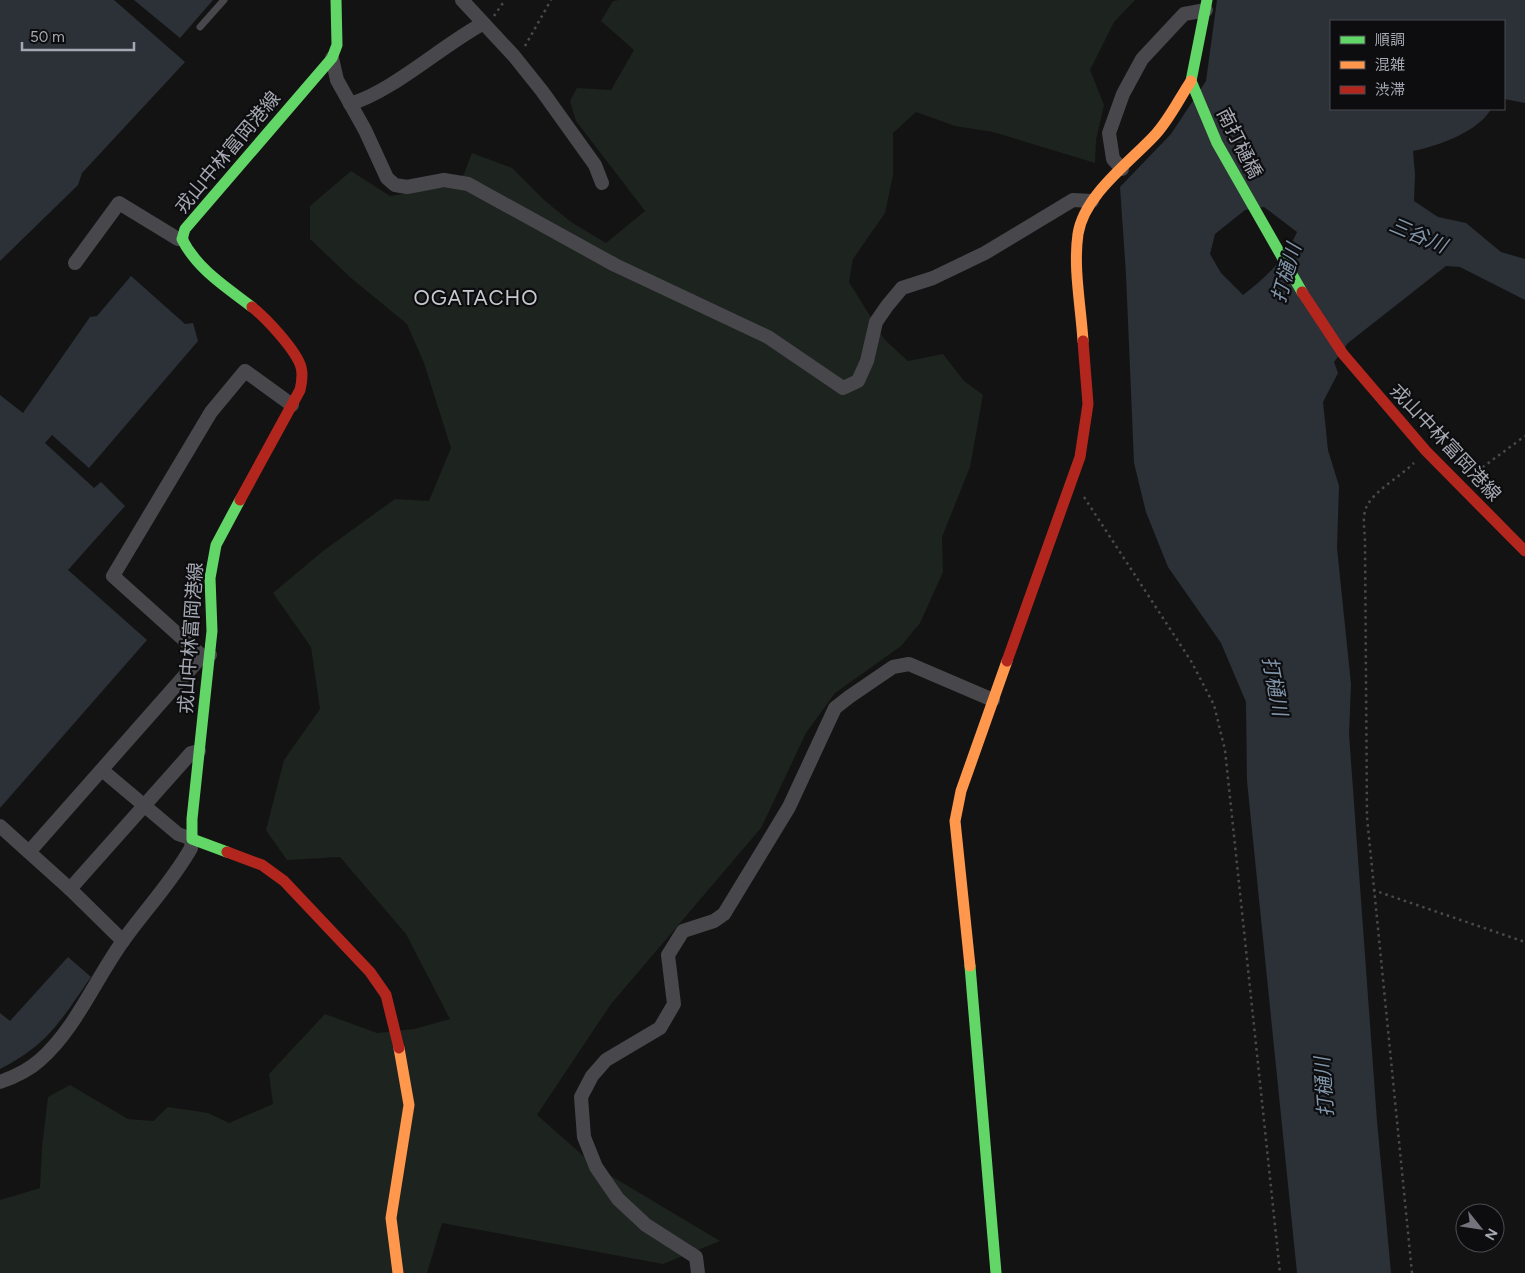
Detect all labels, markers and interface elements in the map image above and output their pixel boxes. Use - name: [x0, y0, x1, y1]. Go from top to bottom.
- scale bar: [22, 20, 135, 52]
- legend: [1330, 20, 1505, 110]
- text: 50 m: [30, 28, 65, 46]
- text: 順調: [1375, 31, 1405, 49]
- text: 混雑: [1375, 56, 1405, 74]
- text: 渋滞: [1375, 81, 1405, 99]
- street label: 戎山中林富岡港線: [170, 87, 285, 218]
- street label: 南打樋橋: [1212, 104, 1267, 182]
- water label: 三谷川: [1386, 212, 1452, 259]
- water label: 打樋川: [1266, 239, 1306, 305]
- district label: OGATACHO: [413, 285, 539, 310]
- street label: 戎山中林富岡港線: [1385, 379, 1506, 506]
- street label: 戎山中林富岡港線: [174, 561, 207, 715]
- water label: 打樋川: [1257, 654, 1293, 720]
- water label: 打樋川: [1310, 1054, 1338, 1118]
- north arrow: [1455, 1203, 1505, 1253]
- text: N: [1481, 1225, 1501, 1243]

